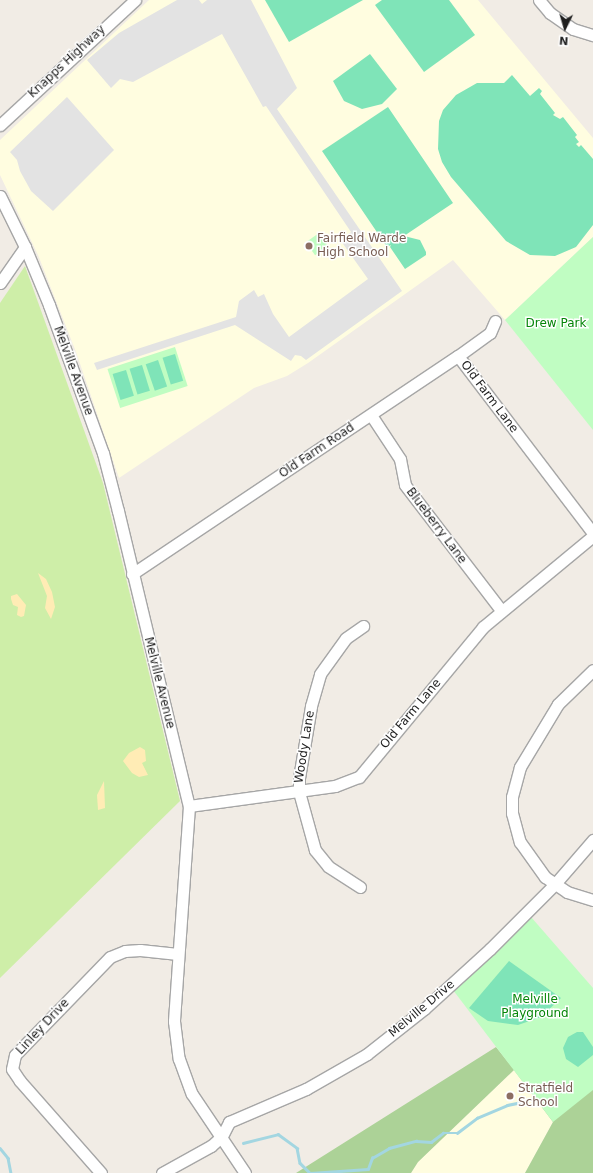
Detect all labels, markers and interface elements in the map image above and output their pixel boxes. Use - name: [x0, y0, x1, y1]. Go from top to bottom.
- north arrow: [545, 8, 585, 48]
- street label: Knapps Highway: [26, 23, 108, 101]
- text: N: [559, 34, 569, 47]
- place label: Fairfield Warde High School: [317, 232, 406, 260]
- marker: Fairfield Warde High School: [304, 241, 314, 251]
- park label: Drew Park: [526, 317, 586, 331]
- street label: Melville Avenue: [50, 324, 96, 418]
- street label: Old Farm Lane: [457, 358, 521, 436]
- street label: Old Farm Road: [277, 421, 357, 481]
- street label: Blueberry Lane: [403, 485, 469, 567]
- street label: Melville Avenue: [141, 636, 177, 730]
- street label: Old Farm Lane: [378, 676, 444, 752]
- street label: Woody Lane: [292, 710, 318, 784]
- street label: Melville Drive: [386, 977, 458, 1041]
- park label: Melville Playground: [501, 993, 569, 1021]
- street label: Linley Drive: [13, 996, 73, 1058]
- place label: Stratfield School: [518, 1082, 573, 1110]
- marker: Stratfield School: [505, 1091, 515, 1101]

